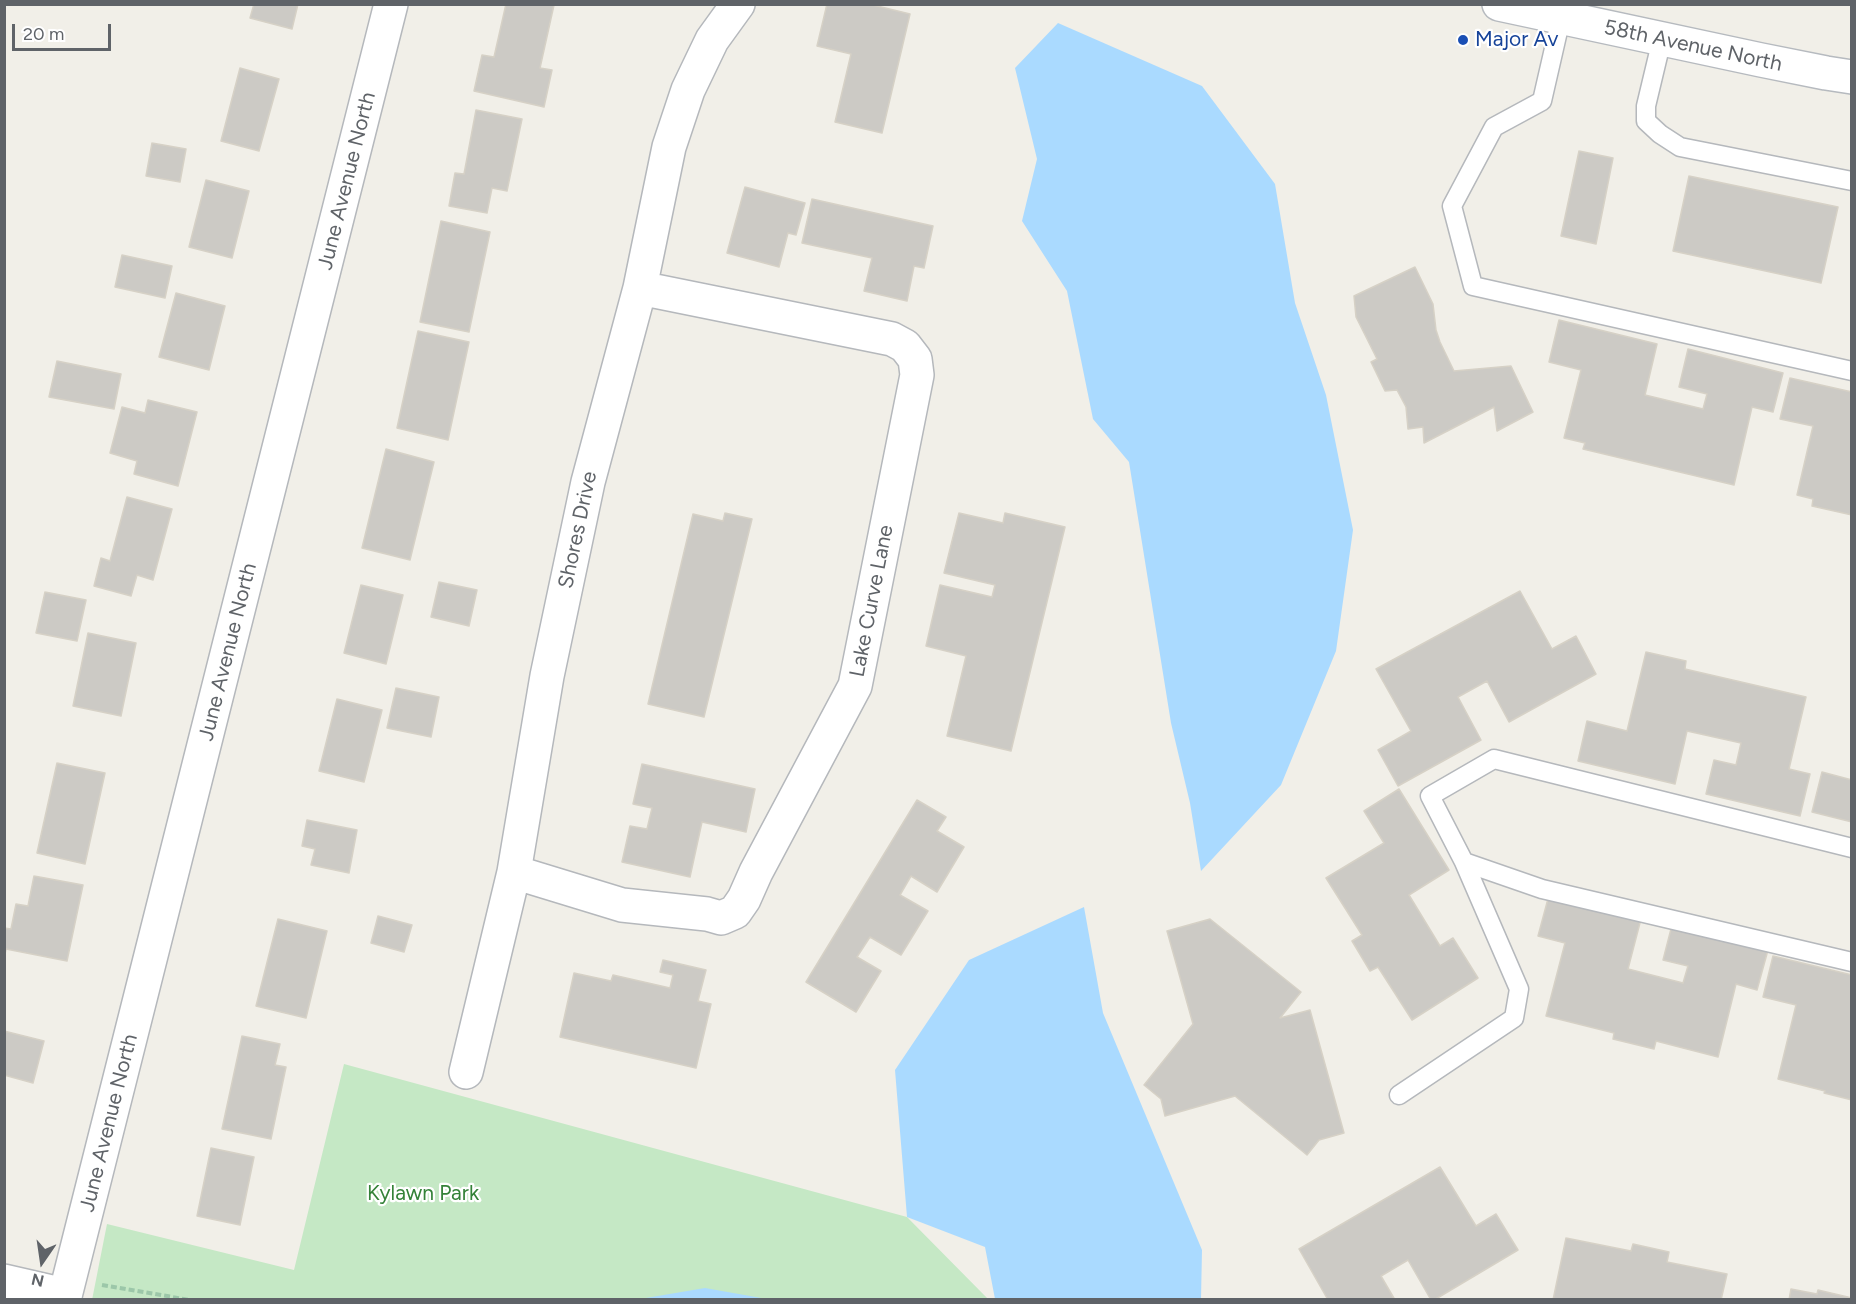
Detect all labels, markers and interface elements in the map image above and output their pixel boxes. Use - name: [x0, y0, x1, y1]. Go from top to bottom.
- scale bar: [15, 12, 114, 50]
- street label: 58th Avenue North: [1602, 15, 1784, 77]
- text: 20 m: [23, 23, 64, 45]
- place label: Major Av: [1475, 27, 1558, 53]
- marker: Major Av: [1456, 33, 1470, 47]
- street label: June Avenue North: [313, 90, 381, 272]
- street label: Shores Drive: [553, 469, 603, 591]
- street label: Lake Curve Lane: [845, 523, 899, 679]
- street label: June Avenue North: [194, 561, 262, 743]
- street label: June Avenue North: [75, 1032, 143, 1214]
- park label: Kylawn Park: [367, 1181, 479, 1207]
- north arrow: [12, 1232, 72, 1292]
- text: N: [30, 1269, 46, 1291]

